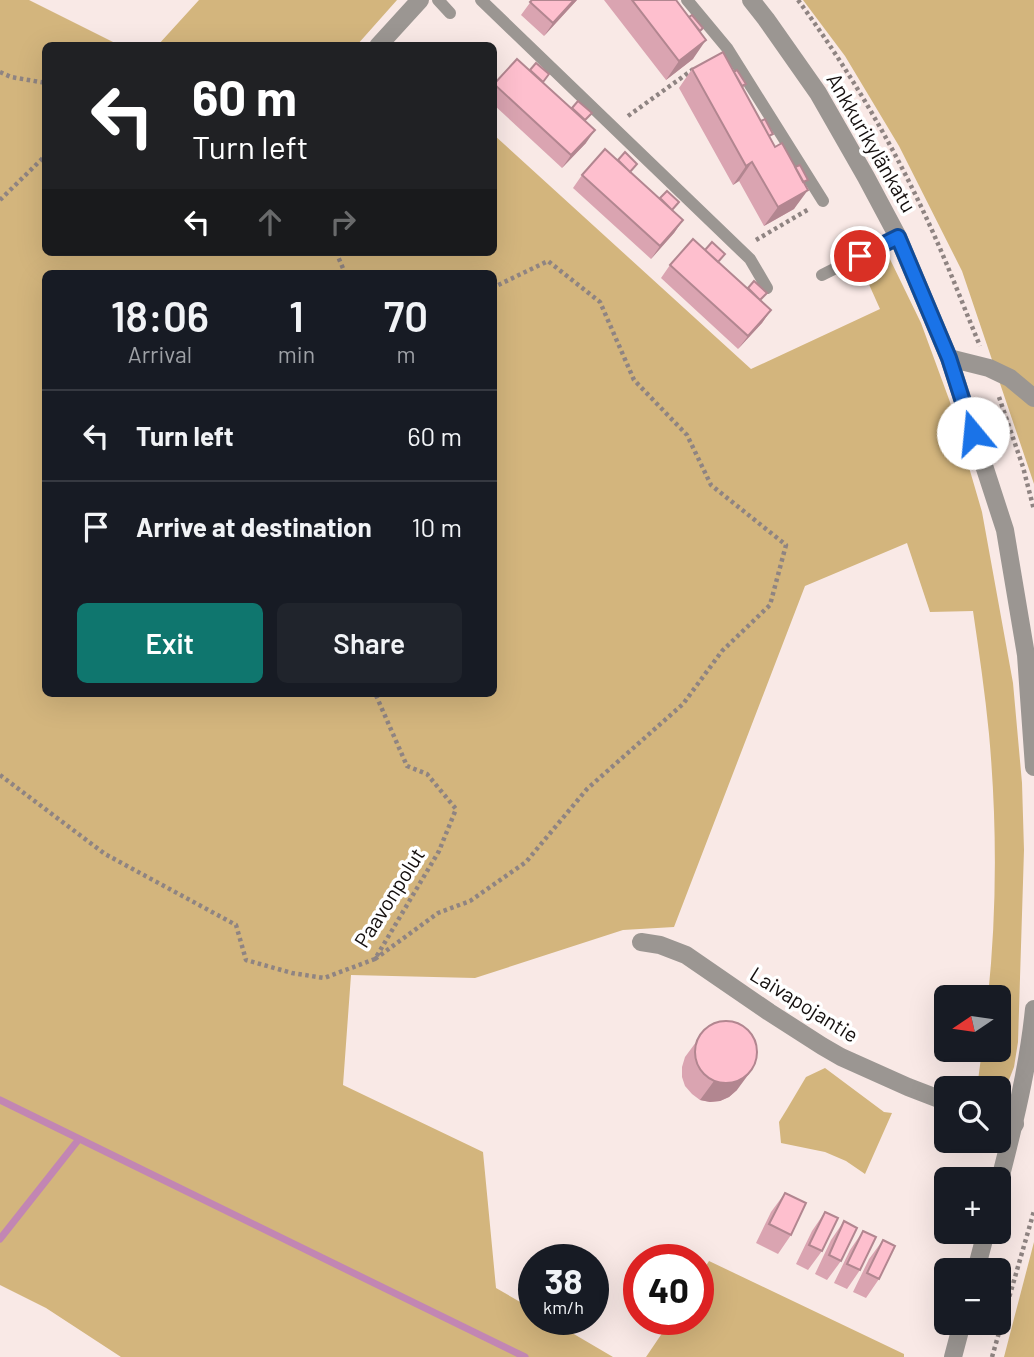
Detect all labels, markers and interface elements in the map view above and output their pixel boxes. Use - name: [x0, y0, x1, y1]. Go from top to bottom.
- text: 60 m: [192, 67, 297, 126]
- street label: Ankkurikylänkatu: [822, 68, 922, 216]
- icon: left: [77, 70, 168, 161]
- text: Turn left: [192, 127, 309, 165]
- icon: left: [178, 203, 216, 241]
- icon: ahead: [251, 203, 289, 241]
- icon: right: [324, 203, 362, 241]
- pin: [830, 226, 890, 286]
- icon: arrive: [841, 237, 879, 275]
- text: 18:06: [111, 290, 209, 340]
- text: 1: [289, 290, 304, 340]
- text: 70: [384, 290, 428, 340]
- text: Arrival: [128, 340, 192, 368]
- text: min: [278, 340, 315, 368]
- text: m: [397, 340, 416, 368]
- position arrow: [936, 396, 1010, 470]
- icon: left: [77, 417, 115, 455]
- text: Turn left: [136, 420, 234, 451]
- text: 60 m: [407, 420, 462, 451]
- icon: arrive: [77, 508, 115, 546]
- text: Arrive at destination: [136, 511, 372, 542]
- text: 10 m: [412, 511, 462, 542]
- button: Exit: [77, 603, 263, 683]
- button: Share: [277, 603, 462, 683]
- street label: Paavonpolut: [348, 843, 429, 952]
- street label: Laivapojantie: [746, 961, 863, 1047]
- north arrow: [934, 985, 1012, 1062]
- map controls: [934, 985, 1011, 1335]
- button: search: [934, 1076, 1011, 1153]
- button: +: [934, 1167, 1011, 1244]
- speed limit sign: 40: [623, 1244, 714, 1335]
- button: −: [934, 1258, 1011, 1335]
- text: 38: [545, 1259, 582, 1301]
- text: km/h: [543, 1296, 584, 1318]

